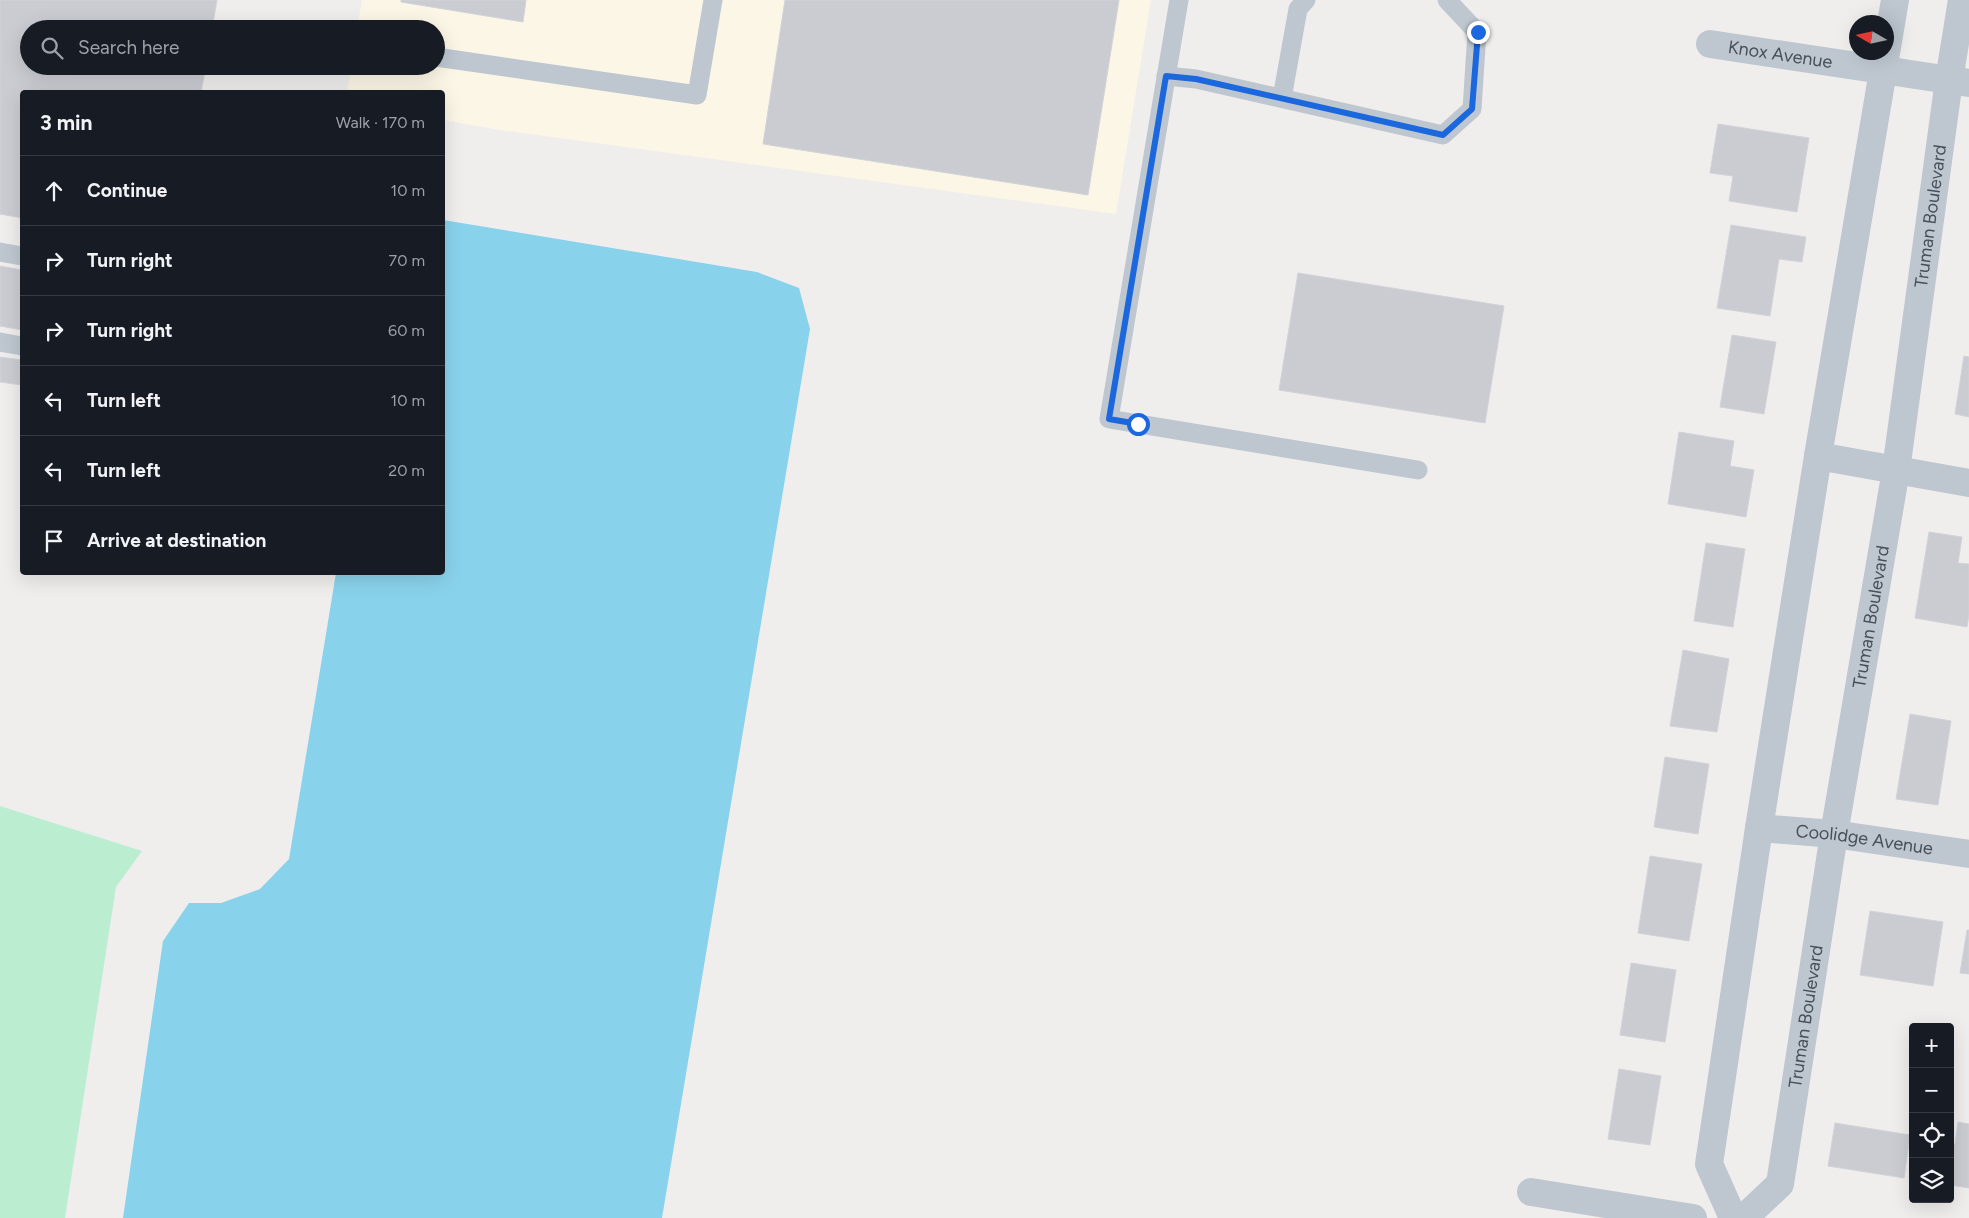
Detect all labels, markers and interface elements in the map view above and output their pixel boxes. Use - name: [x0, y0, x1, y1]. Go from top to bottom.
- north arrow: [1849, 15, 1894, 60]
- search box: [20, 20, 445, 75]
- route end: [1467, 21, 1490, 44]
- icon: search: [38, 34, 66, 62]
- text: Search here: [78, 36, 180, 59]
- street label: Knox Avenue: [1727, 36, 1834, 73]
- text: 3 min: [40, 110, 92, 135]
- text: Walk · 170 m: [336, 113, 425, 132]
- street label: Truman Boulevard: [1910, 143, 1951, 289]
- icon: ahead: [40, 177, 68, 205]
- text: Continue: [87, 179, 167, 202]
- text: 10 m: [391, 181, 425, 200]
- icon: right: [40, 247, 68, 275]
- text: Turn right: [87, 249, 173, 272]
- text: 70 m: [389, 251, 425, 270]
- icon: right: [40, 317, 68, 345]
- text: Turn right: [87, 319, 173, 342]
- text: 60 m: [388, 321, 425, 340]
- icon: left: [40, 387, 68, 415]
- text: Turn left: [87, 389, 161, 412]
- text: 10 m: [391, 391, 425, 410]
- route start: [1127, 413, 1150, 436]
- icon: left: [40, 457, 68, 485]
- text: Turn left: [87, 459, 161, 482]
- text: 20 m: [388, 461, 425, 480]
- icon: arrive: [40, 527, 68, 555]
- text: Arrive at destination: [87, 529, 266, 552]
- street label: Truman Boulevard: [1848, 544, 1894, 690]
- street label: Coolidge Avenue: [1795, 820, 1935, 860]
- street label: Truman Boulevard: [1784, 944, 1828, 1089]
- map controls: [1909, 1023, 1954, 1203]
- button: +: [1909, 1023, 1954, 1068]
- button: −: [1909, 1068, 1954, 1113]
- button: locate: [1909, 1113, 1954, 1158]
- button: layers: [1909, 1158, 1954, 1203]

